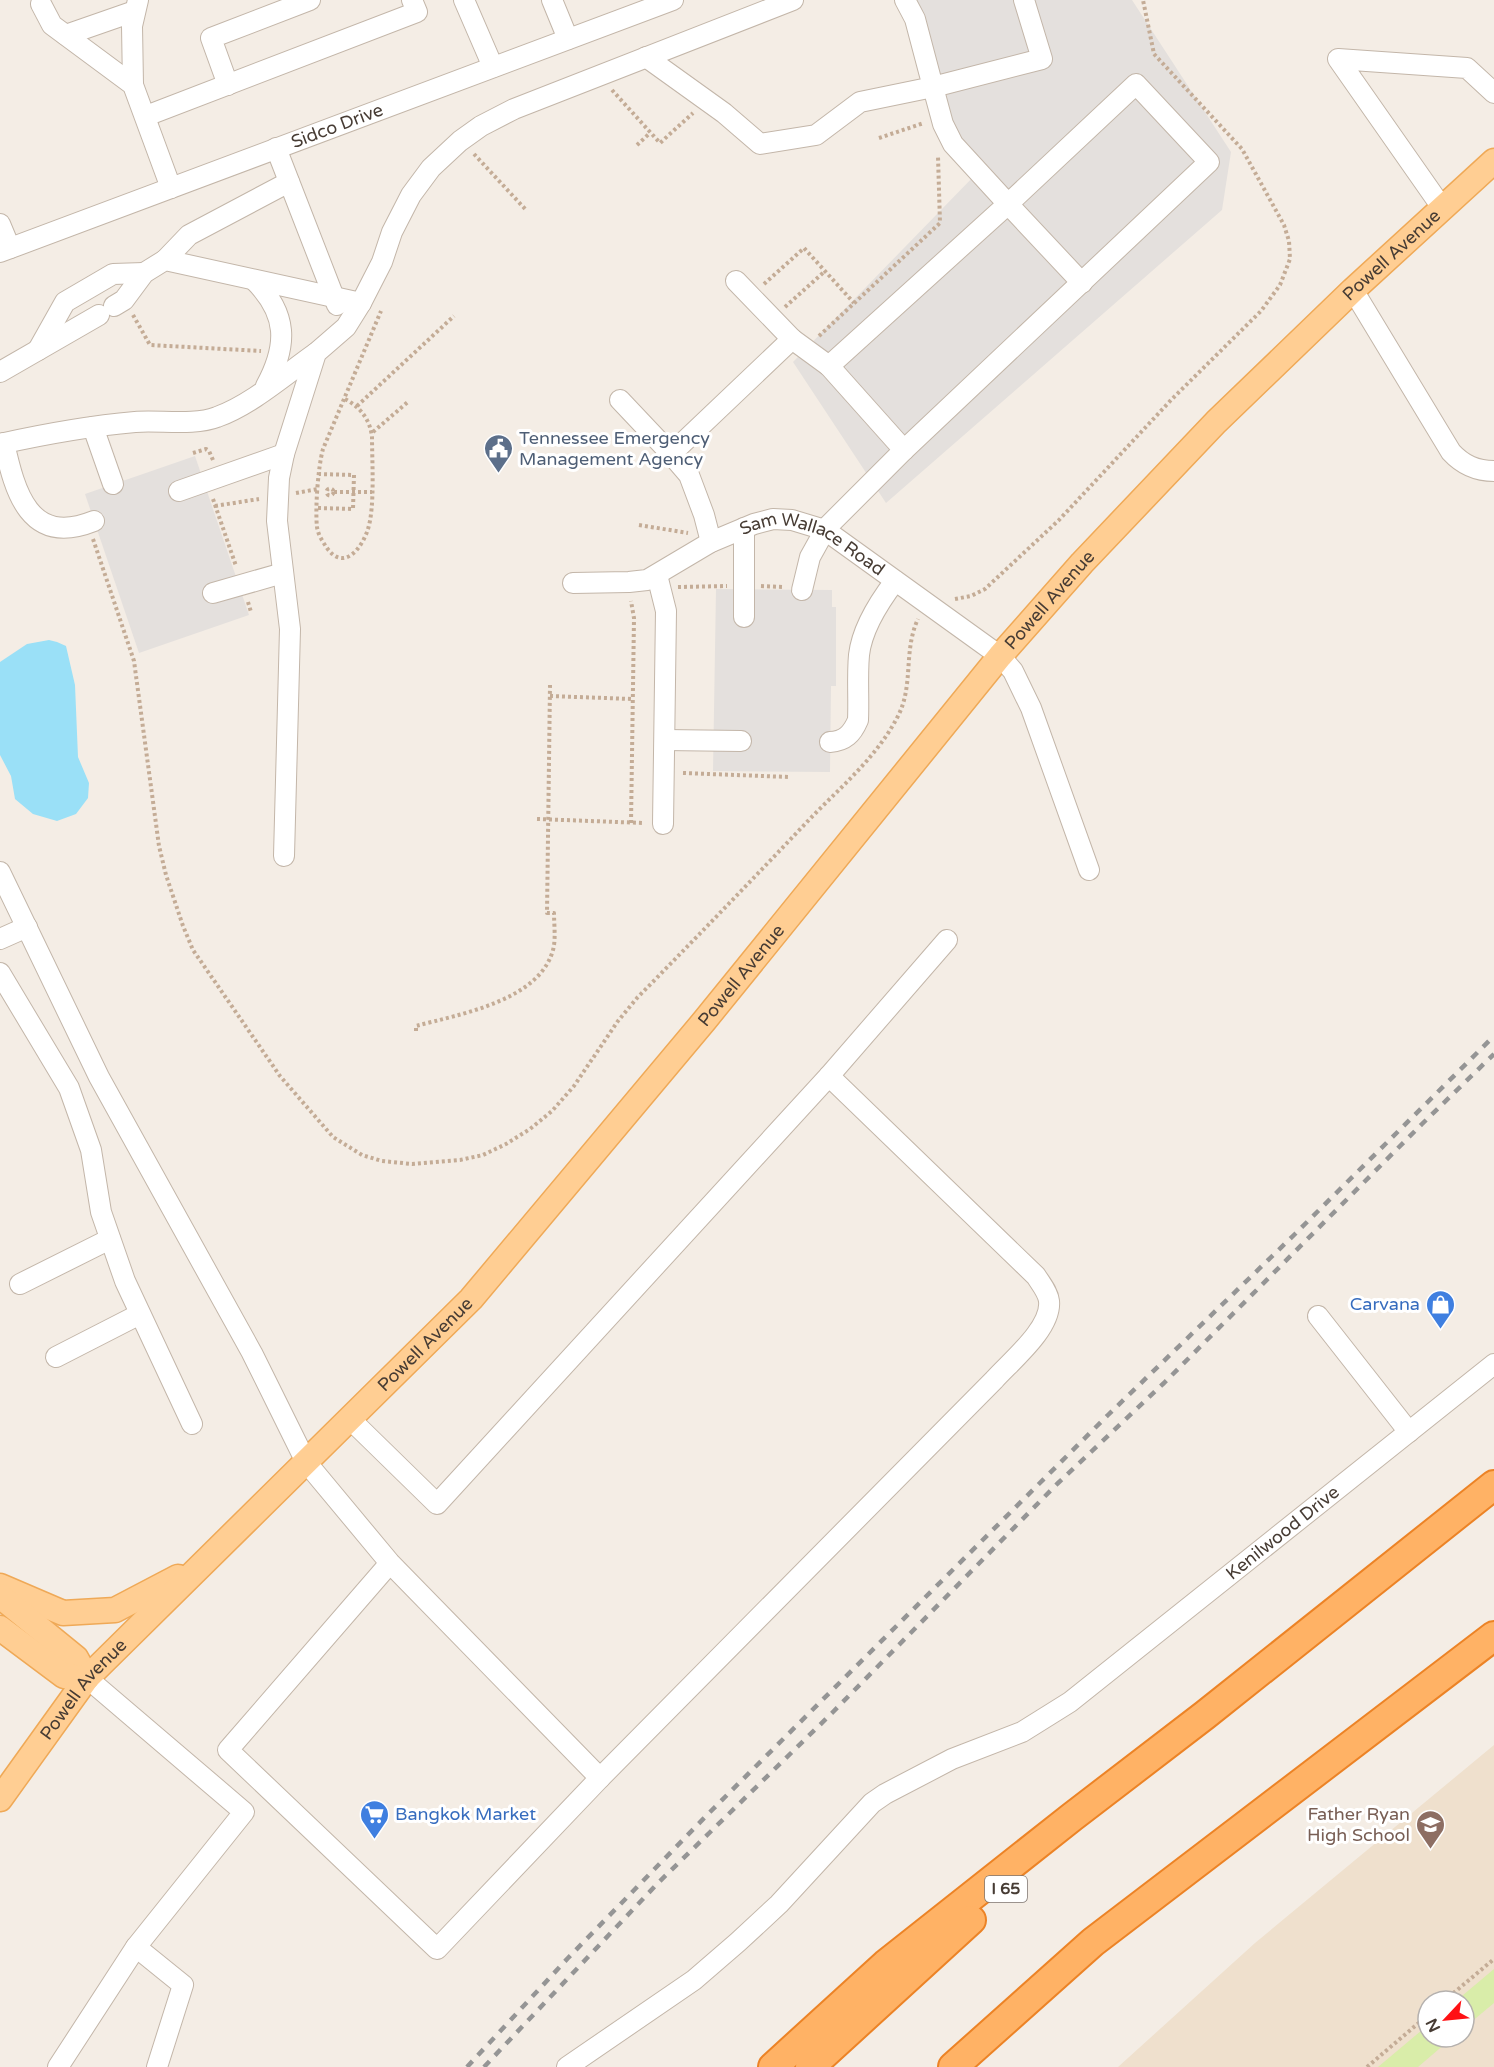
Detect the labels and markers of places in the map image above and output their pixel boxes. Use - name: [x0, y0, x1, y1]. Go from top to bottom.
- place label: Tennessee Emergency Management Agency: [519, 427, 710, 470]
- public building icon: Tennessee Emergency Management Agency: [482, 432, 514, 474]
- shop icon: Carvana: [1425, 1288, 1457, 1330]
- place label: Carvana: [1350, 1293, 1420, 1315]
- supermarket icon: Bangkok Market: [358, 1798, 390, 1840]
- place label: Bangkok Market: [395, 1803, 536, 1825]
- place label: Father Ryan High School: [1307, 1803, 1410, 1846]
- school or university icon: Father Ryan High School: [1415, 1808, 1447, 1850]

